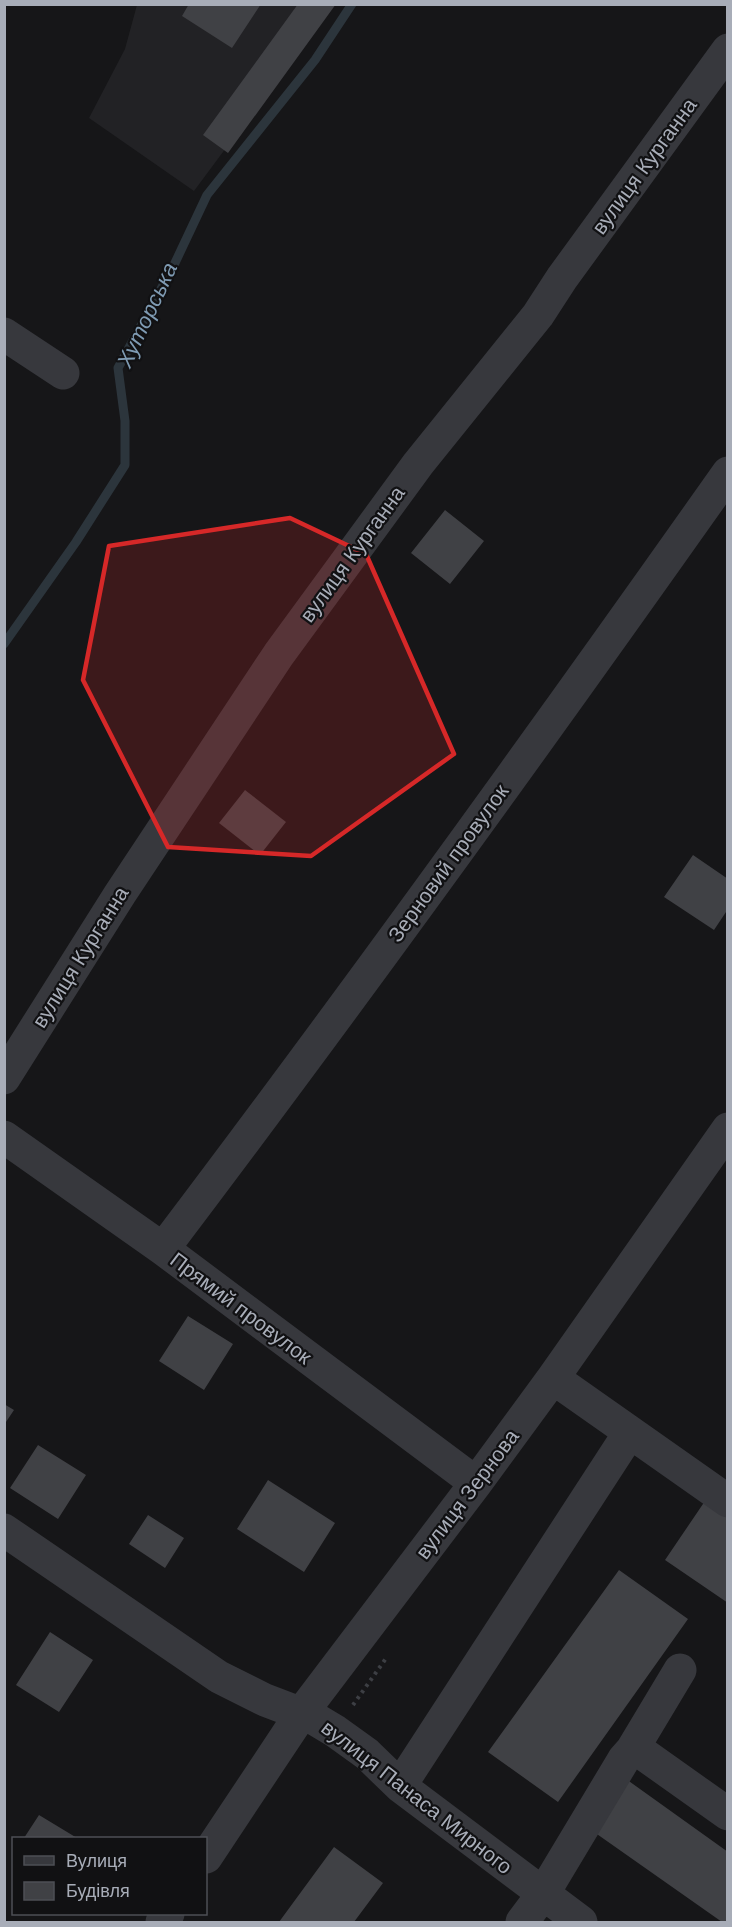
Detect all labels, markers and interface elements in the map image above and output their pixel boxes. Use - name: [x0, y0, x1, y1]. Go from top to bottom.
- street label: вулиця Курганна: [587, 94, 701, 238]
- water label: Хуторська: [111, 259, 182, 372]
- street label: вулиця Курганна: [295, 482, 409, 626]
- street label: Зерновий провулок: [383, 779, 513, 946]
- street label: вулиця Курганна: [27, 882, 133, 1032]
- street label: Прямий провулок: [166, 1248, 317, 1369]
- street label: вулиця Зернова: [411, 1425, 523, 1563]
- street label: вулиця Панаса Мирного: [317, 1716, 517, 1878]
- legend: [12, 1837, 207, 1915]
- text: Вулиця: [66, 1851, 127, 1871]
- text: Будівля: [66, 1881, 130, 1901]

